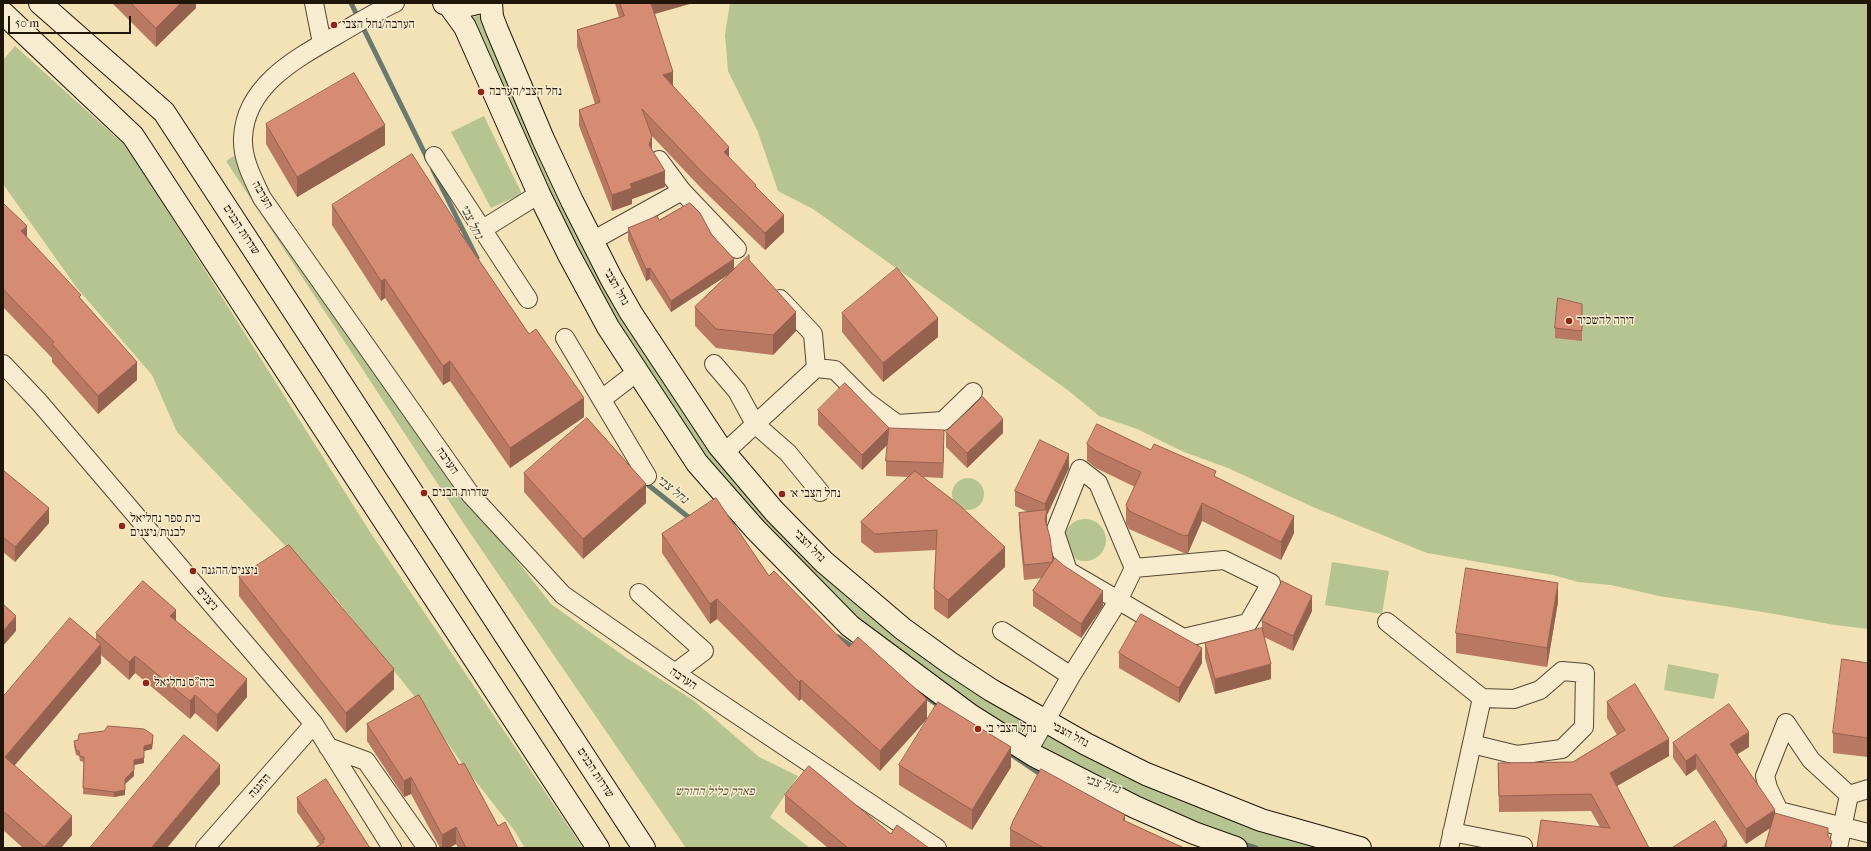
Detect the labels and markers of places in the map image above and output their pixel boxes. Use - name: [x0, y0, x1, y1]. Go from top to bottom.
- place label: הערבה/נחל הצבי: [342, 18, 415, 32]
- marker: הערבה/נחל הצבי: [329, 20, 339, 30]
- place label: נחל הצבי/הערבה: [489, 85, 562, 99]
- marker: נחל הצבי/הערבה: [476, 87, 486, 97]
- place label: דירה להשכיר: [1577, 314, 1634, 328]
- marker: דירה להשכיר: [1564, 316, 1574, 326]
- place label: שדרות הבנים: [432, 486, 489, 500]
- place label: נחל הצבי א׳: [790, 487, 841, 501]
- marker: שדרות הבנים: [419, 488, 429, 498]
- marker: נחל הצבי א׳: [777, 489, 787, 499]
- place label: בית ספר נחליאל לבנות/ניצנים: [130, 512, 201, 540]
- marker: בית ספר נחליאל לבנות/ניצנים: [117, 521, 127, 531]
- place label: ניצנים/ההגנה: [201, 564, 258, 578]
- marker: ניצנים/ההגנה: [188, 566, 198, 576]
- place label: ביה"ס נחליאל: [154, 676, 215, 690]
- marker: ביה"ס נחליאל: [141, 678, 151, 688]
- place label: נחל הצבי ב׳: [986, 722, 1036, 736]
- marker: נחל הצבי ב׳: [973, 724, 983, 734]

